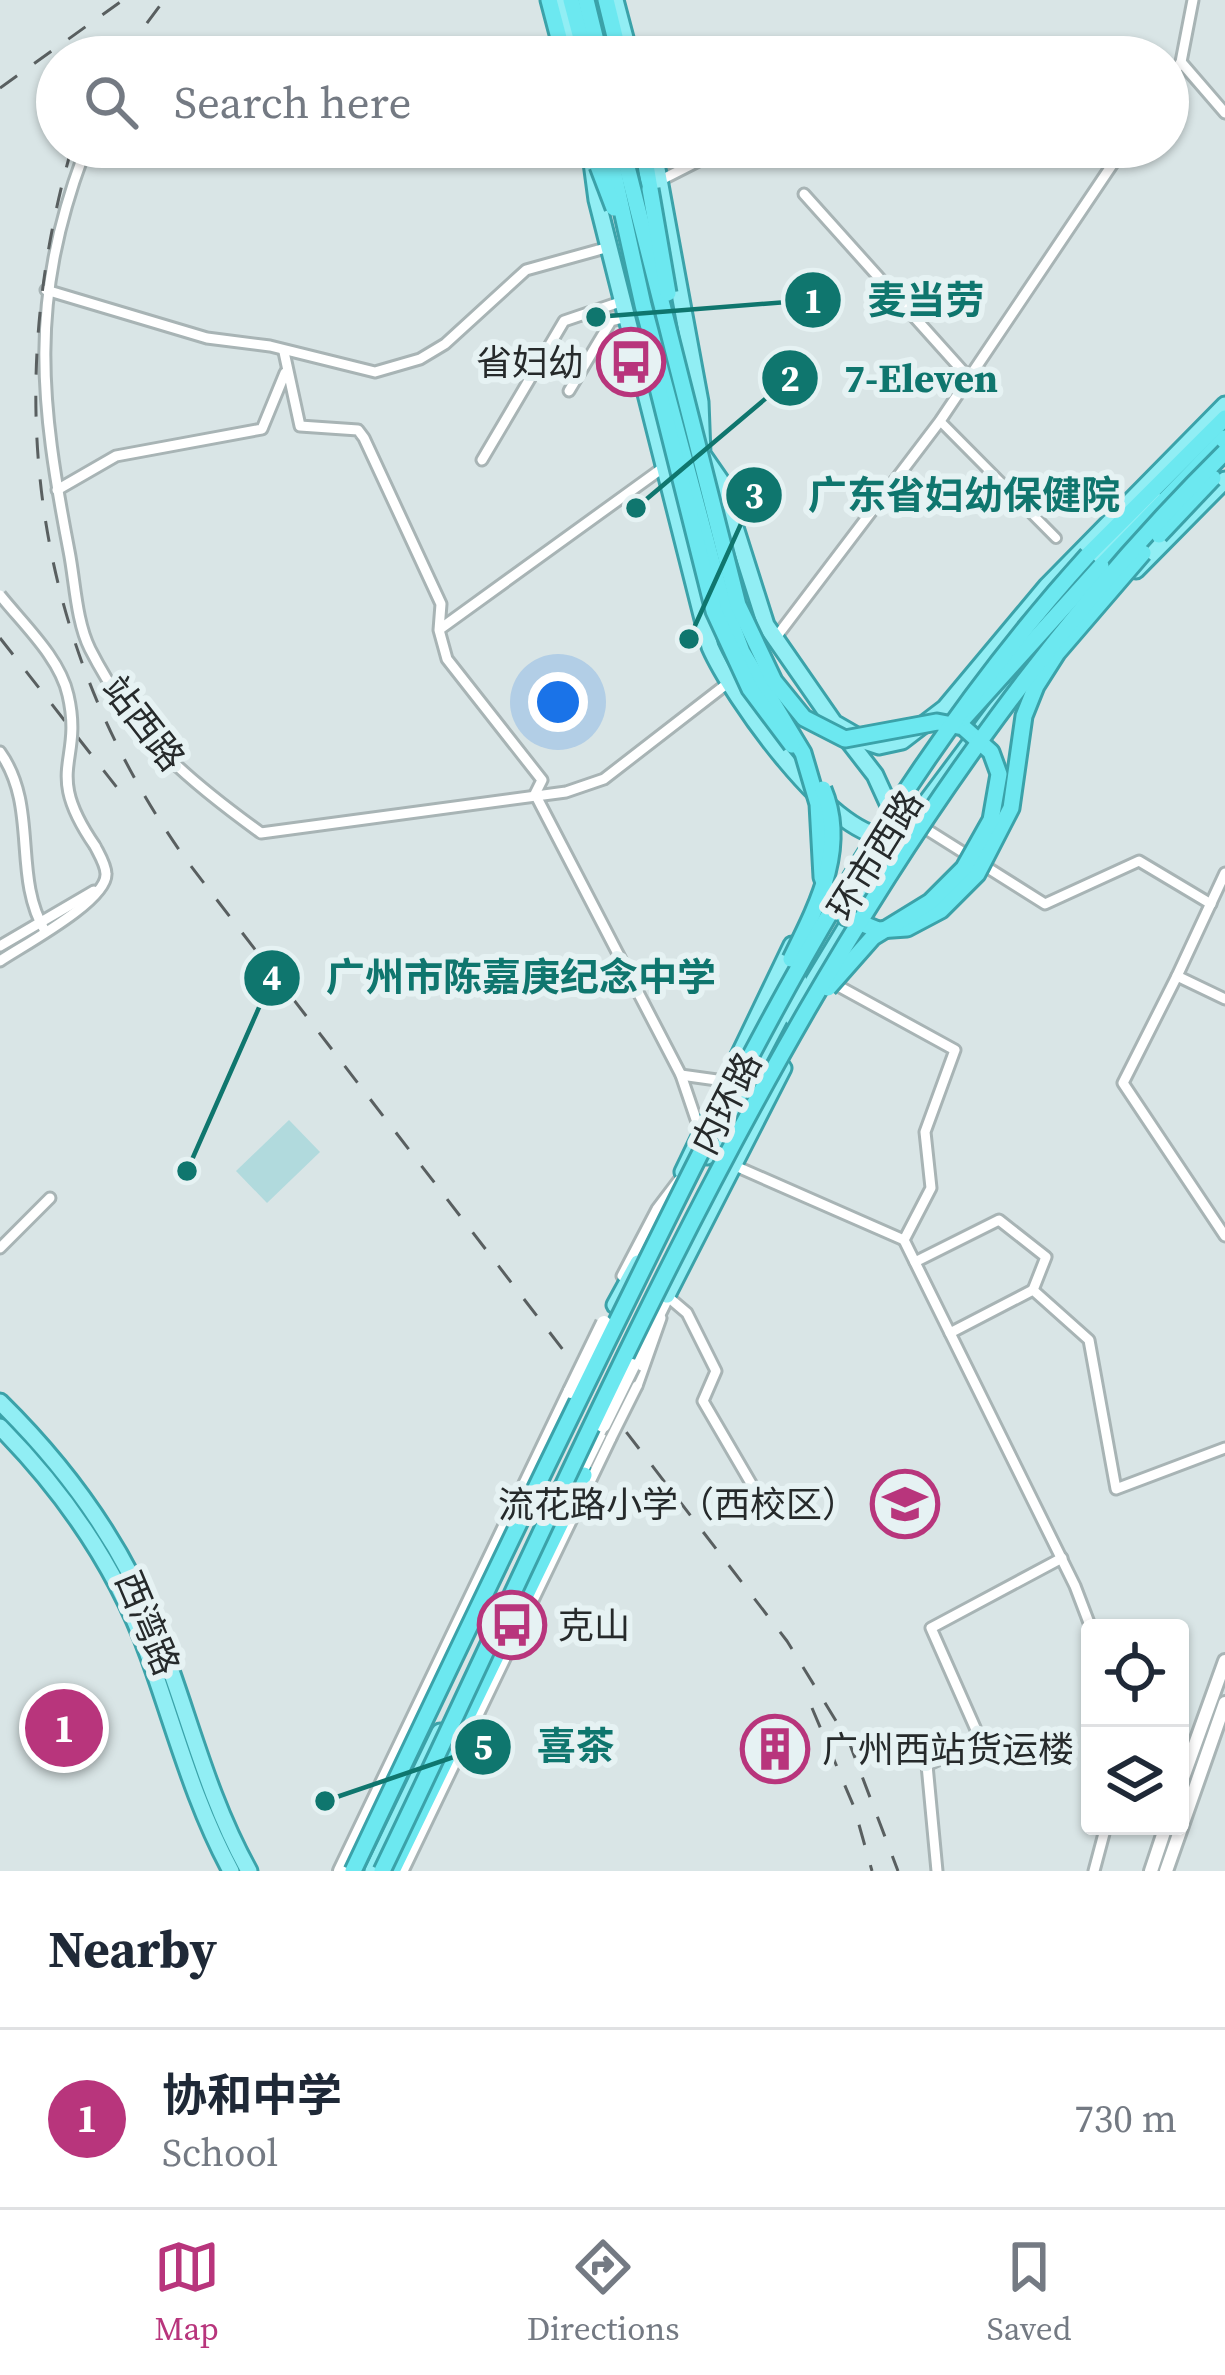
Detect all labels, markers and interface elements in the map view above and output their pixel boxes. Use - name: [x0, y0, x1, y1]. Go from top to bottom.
- search box: [36, 36, 1189, 168]
- icon: search: [78, 69, 144, 135]
- text: Search here: [174, 71, 411, 133]
- callout: 麦当劳: [783, 263, 1008, 338]
- text: 麦当劳: [867, 274, 985, 327]
- text: 1: [803, 276, 823, 325]
- bus stop icon: 省妇幼: [596, 327, 666, 397]
- place label: 省妇幼: [476, 338, 584, 387]
- callout: 7-Eleven: [760, 341, 1022, 416]
- text: 7-Eleven: [844, 352, 998, 405]
- text: 2: [780, 354, 800, 403]
- callout: 广东省妇幼保健院: [724, 458, 1144, 533]
- text: 广东省妇幼保健院: [808, 469, 1120, 522]
- text: 3: [744, 471, 764, 520]
- street label: 站西路: [91, 666, 196, 781]
- your location: [528, 672, 588, 732]
- street label: 环市西路: [816, 781, 934, 929]
- callout: 广州市陈嘉庚纪念中学: [242, 940, 740, 1015]
- text: 广州市陈嘉庚纪念中学: [326, 951, 716, 1004]
- text: 4: [262, 953, 282, 1002]
- street label: 内环路: [680, 1044, 773, 1162]
- school or university icon: 流花路小学（西校区）: [870, 1469, 940, 1539]
- place label: 流花路小学（西校区）: [498, 1480, 858, 1529]
- street label: 西湾路: [104, 1564, 191, 1682]
- bus stop icon: 克山: [477, 1590, 547, 1660]
- place label: 克山: [558, 1601, 630, 1650]
- map controls: [1081, 1619, 1189, 1835]
- button: locate: [1081, 1619, 1189, 1727]
- pin: 1: [25, 1683, 103, 1773]
- callout: 喜茶: [453, 1709, 639, 1784]
- building icon: 广州西站货运楼: [740, 1714, 810, 1784]
- text: 喜茶: [537, 1720, 615, 1773]
- text: 5: [473, 1722, 493, 1771]
- place label: 广州西站货运楼: [822, 1725, 1074, 1774]
- button: layers: [1081, 1727, 1189, 1835]
- text: Nearby: [48, 1914, 217, 1984]
- text: 协和中学: [162, 2064, 342, 2126]
- text: 1: [76, 2092, 98, 2145]
- text: 730 m: [1074, 2092, 1177, 2145]
- text: School: [162, 2126, 278, 2179]
- tab: Map: [154, 2234, 220, 2351]
- tab: Directions: [527, 2234, 680, 2351]
- tab: Saved: [987, 2234, 1071, 2351]

